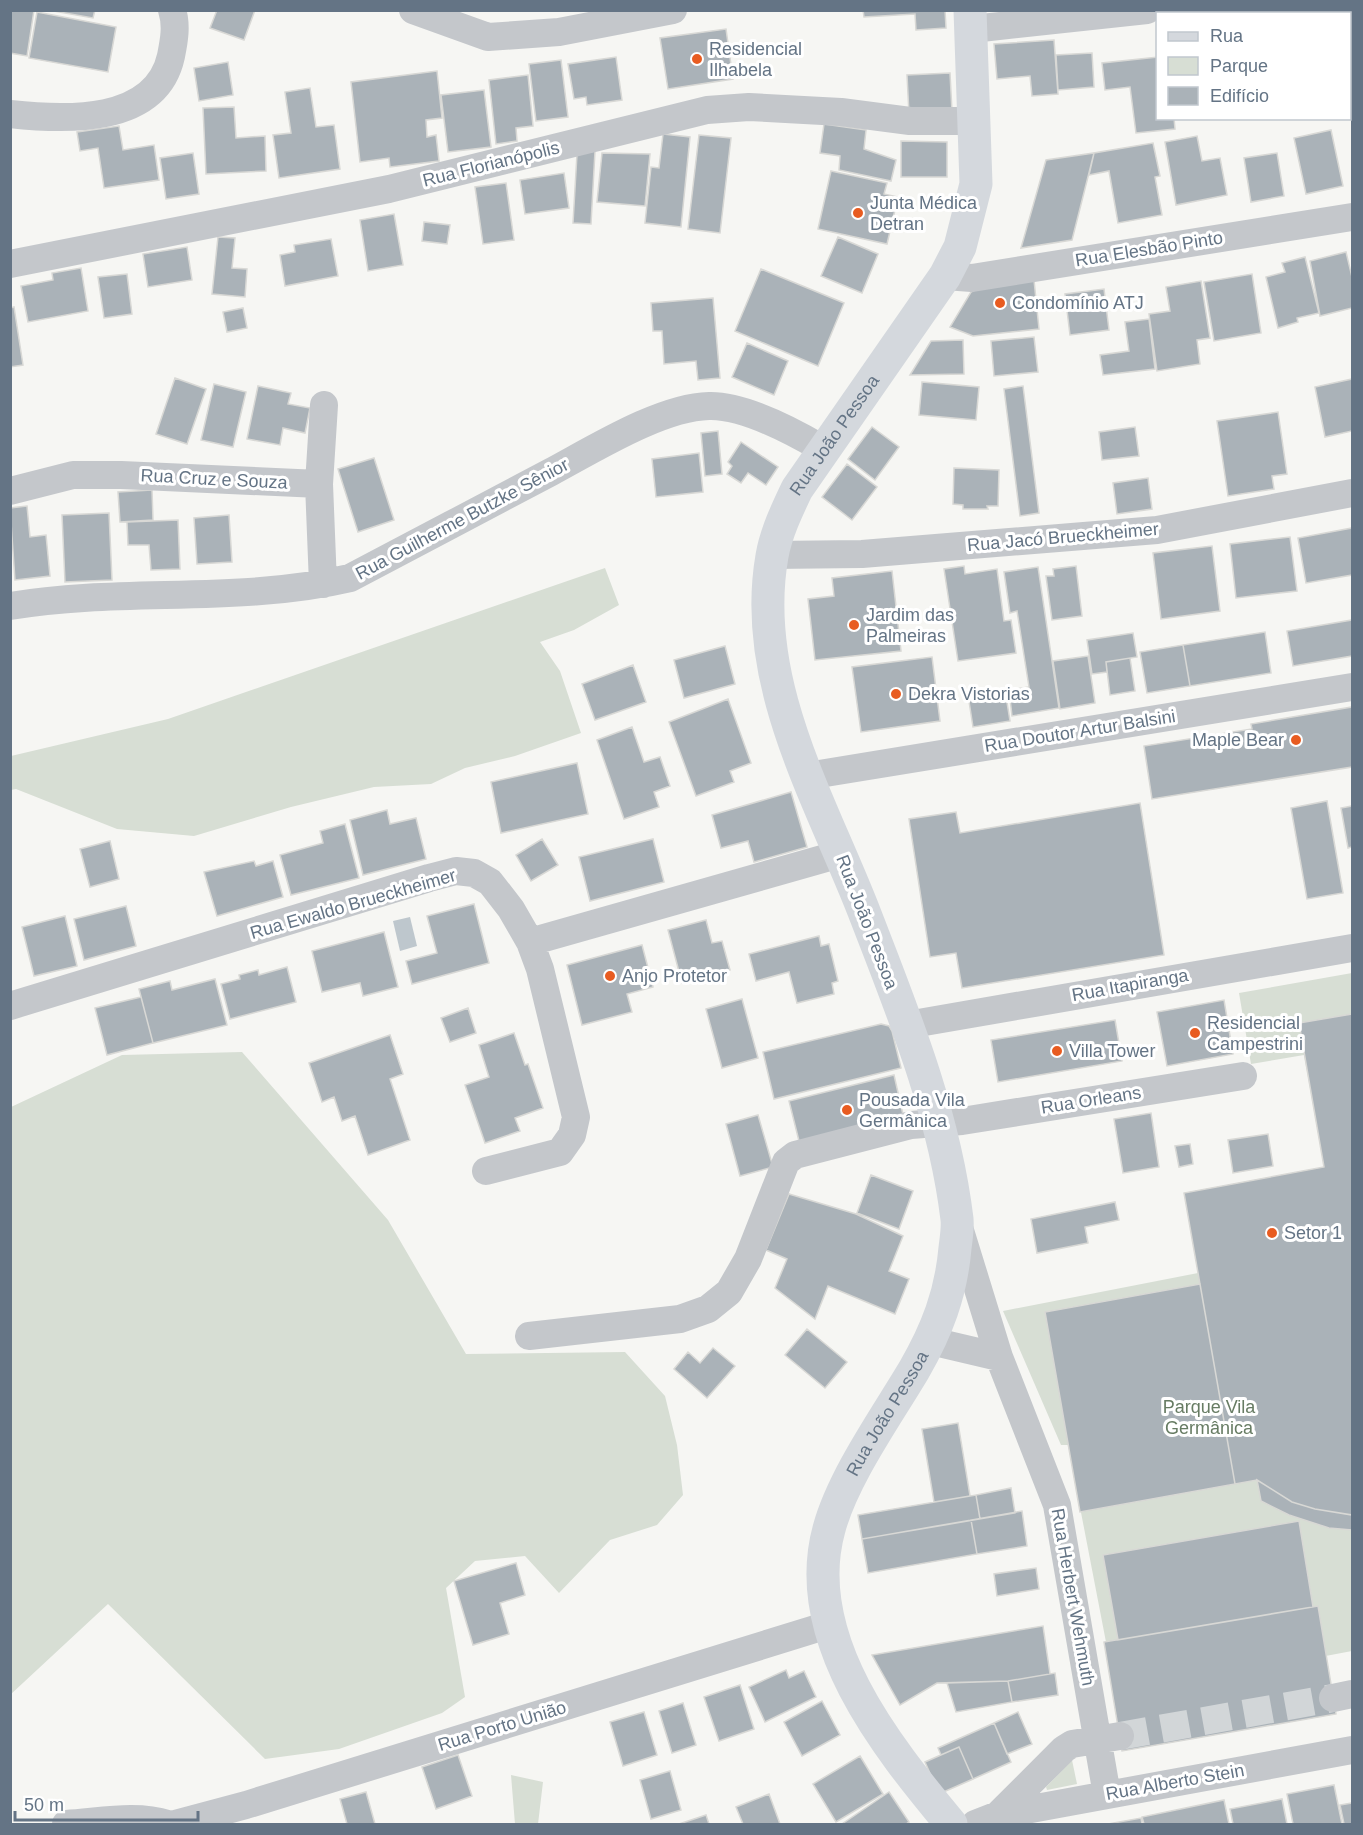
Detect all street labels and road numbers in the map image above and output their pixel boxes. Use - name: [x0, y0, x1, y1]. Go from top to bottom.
- street label: Rua Florianópolis: [421, 137, 561, 191]
- street label: Rua Elesbão Pinto: [1074, 227, 1224, 271]
- street label: Rua João Pessoa: [786, 370, 884, 499]
- street label: Rua Guilherme Butzke Sênior: [352, 454, 572, 584]
- street label: Rua Cruz e Souza: [140, 465, 289, 493]
- street label: Rua Jacó Brueckheimer: [966, 519, 1160, 555]
- street label: Rua Doutor Artur Balsini: [983, 706, 1177, 756]
- street label: Rua João Pessoa: [832, 852, 902, 993]
- street label: Rua Ewaldo Brueckheimer: [248, 865, 458, 943]
- street label: Rua Itapiranga: [1070, 965, 1191, 1005]
- street label: Rua Orleans: [1040, 1082, 1142, 1118]
- street label: Rua João Pessoa: [842, 1347, 933, 1479]
- street label: Rua Herbert Wehmuth: [1048, 1507, 1098, 1687]
- street label: Rua Porto União: [435, 1697, 569, 1755]
- street label: Rua Alberto Stein: [1104, 1760, 1246, 1804]

